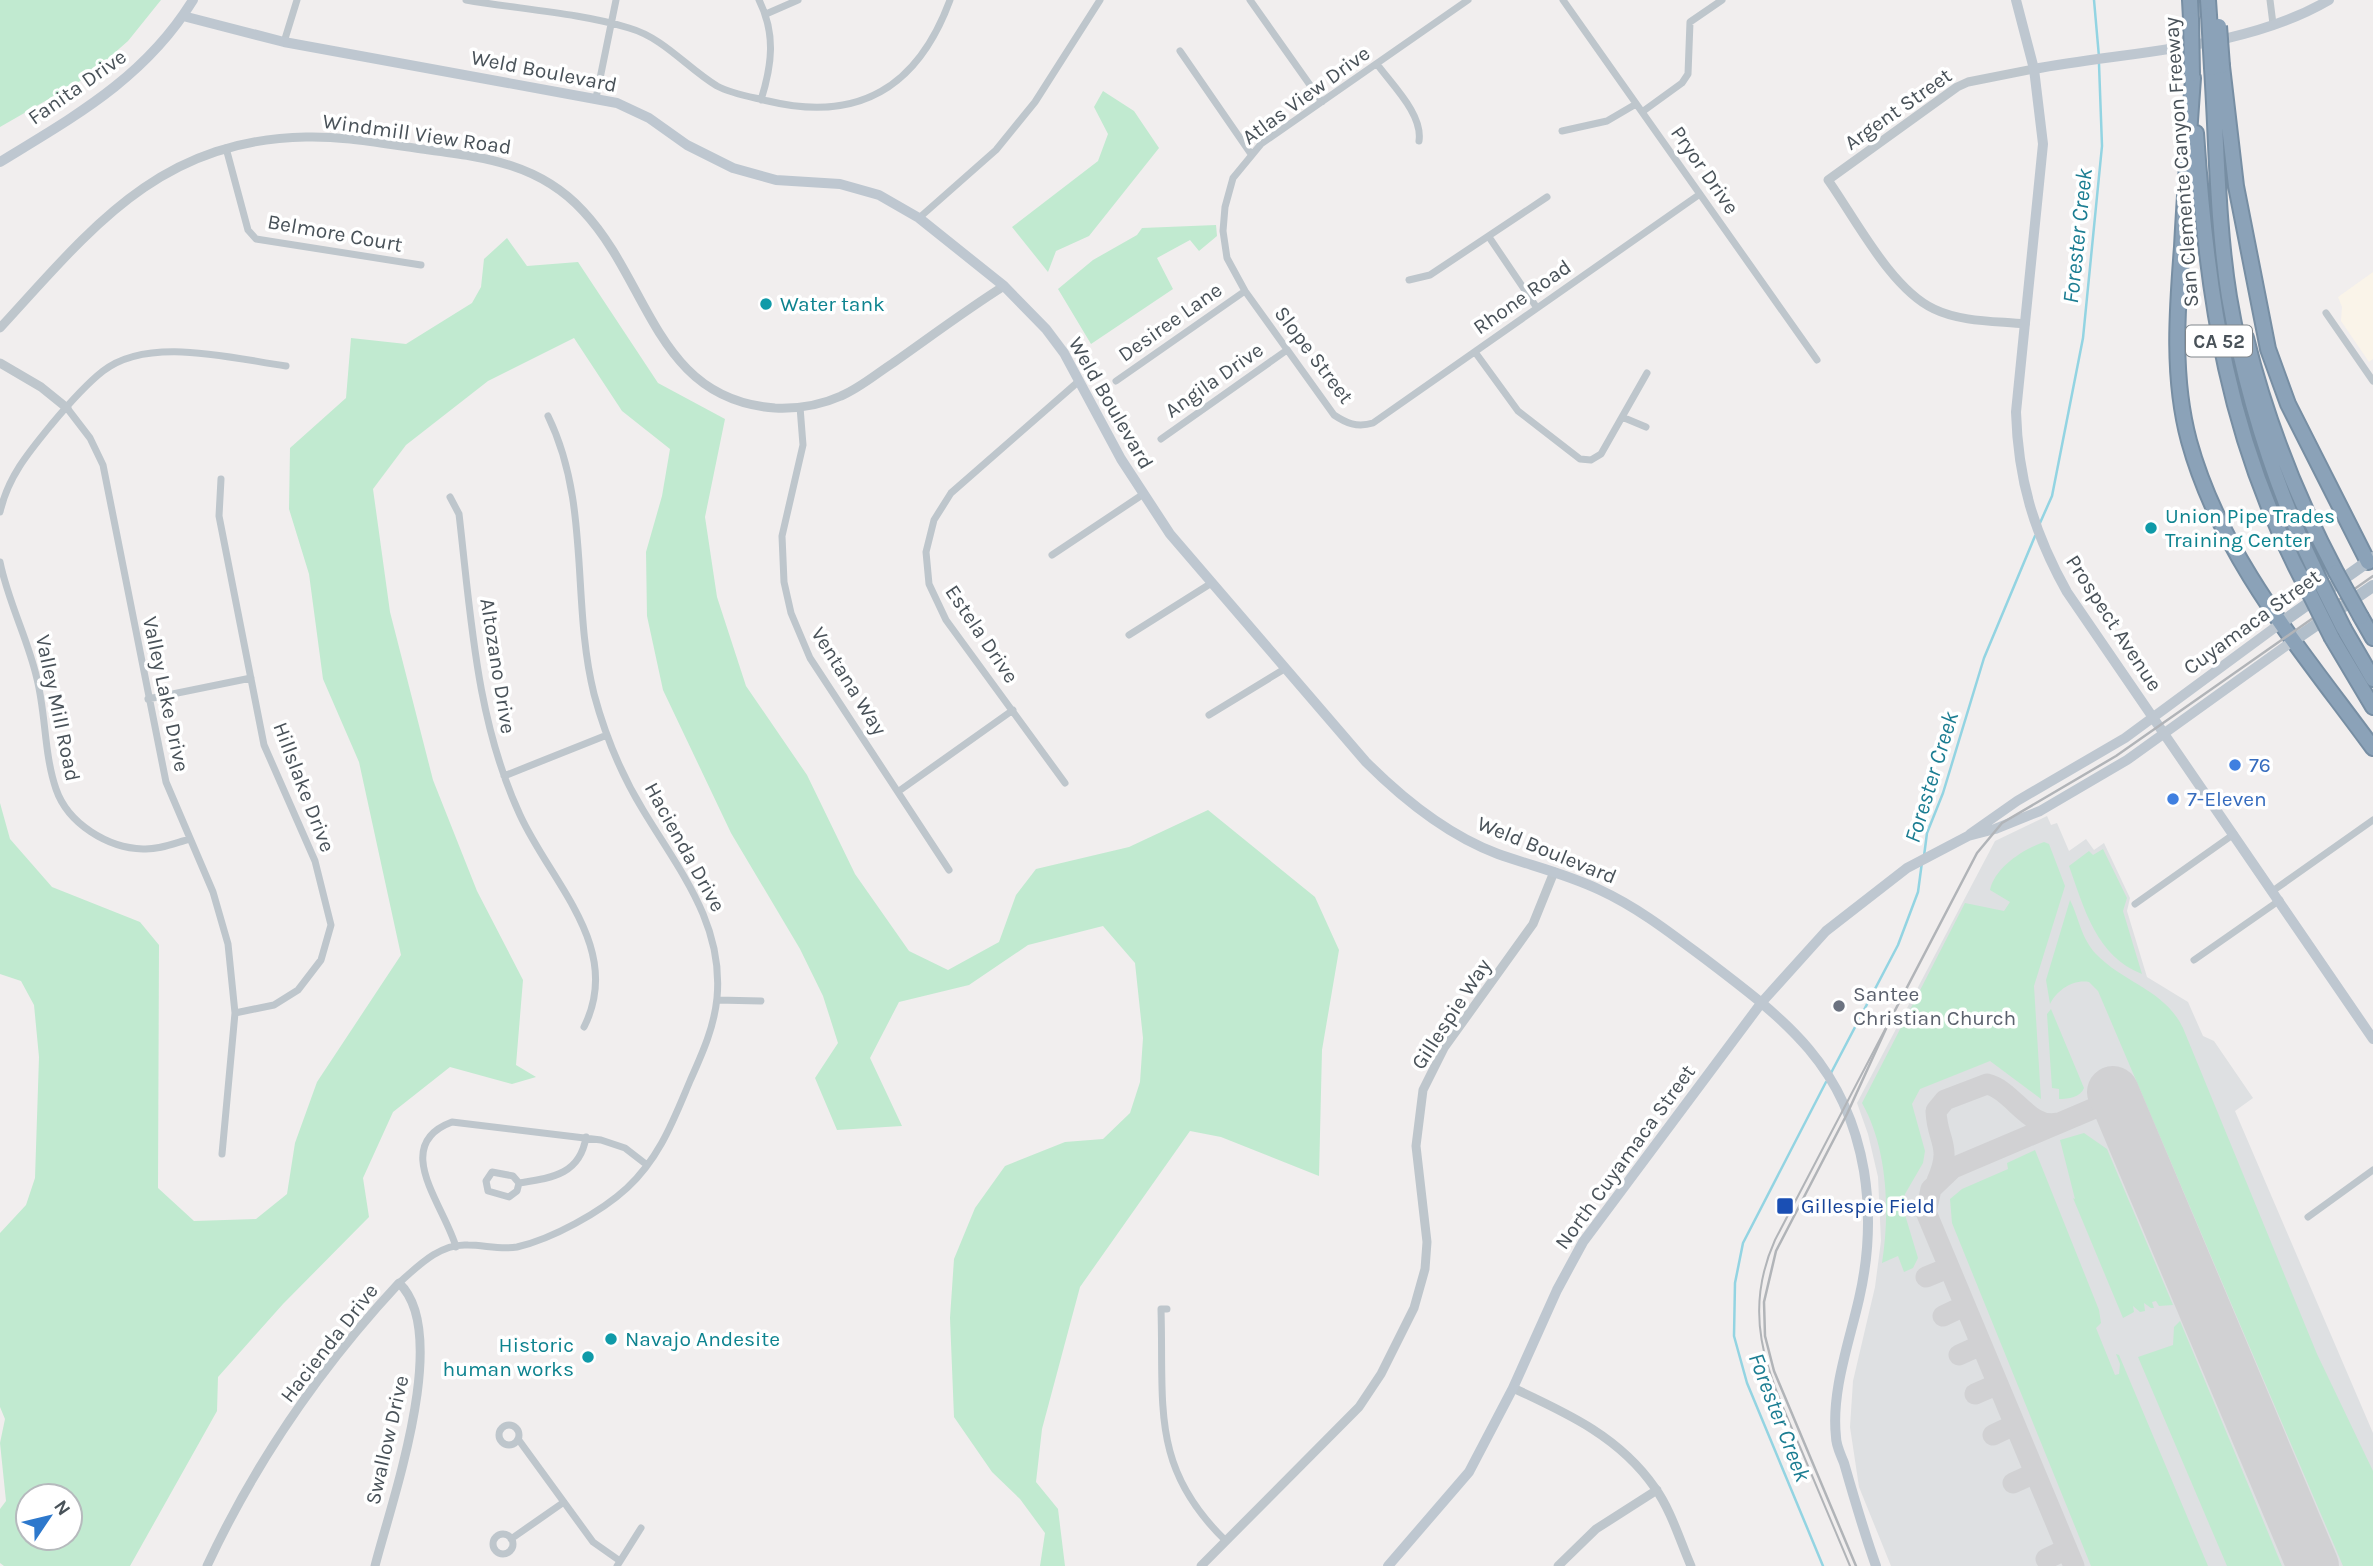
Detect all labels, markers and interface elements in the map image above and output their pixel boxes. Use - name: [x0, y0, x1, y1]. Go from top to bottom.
- street label: San Clemente Canyon Freeway: [2159, 16, 2203, 308]
- street label: Atlas View Drive: [1238, 41, 1374, 149]
- street label: Fanita Drive: [23, 44, 131, 130]
- street label: Weld Boulevard: [469, 45, 619, 97]
- street label: Argent Street: [1840, 63, 1956, 155]
- street label: Windmill View Road: [321, 109, 513, 159]
- street label: Pryor Drive: [1666, 121, 1744, 219]
- water label: Forester Creek: [2057, 167, 2098, 305]
- street label: Belmore Court: [266, 209, 405, 257]
- street label: Rhone Road: [1469, 255, 1575, 339]
- street label: Desiree Lane: [1114, 277, 1226, 367]
- place label: Water tank: [780, 292, 885, 316]
- marker: Water tank: [758, 296, 774, 312]
- street label: Slope Street: [1270, 302, 1358, 409]
- road number: CA 52: [2186, 326, 2252, 356]
- street label: Weld Boulevard: [1064, 333, 1158, 473]
- street label: Angila Drive: [1160, 337, 1268, 423]
- place label: Union Pipe Trades Training Center: [2165, 504, 2335, 552]
- marker: Union Pipe Trades Training Center: [2143, 520, 2159, 536]
- street label: Prospect Avenue: [2061, 550, 2167, 696]
- street label: Cuyamaca Street: [2179, 564, 2325, 680]
- street label: Estela Drive: [940, 580, 1024, 688]
- street label: Altozano Drive: [475, 596, 521, 736]
- street label: Valley Lake Drive: [138, 614, 194, 774]
- street label: Ventana Way: [806, 623, 892, 740]
- street label: Valley Mill Road: [31, 633, 85, 783]
- water label: Forester Creek: [1899, 708, 1964, 846]
- street label: Hillslake Drive: [268, 719, 340, 855]
- place label: 76: [2249, 753, 2271, 777]
- marker: 76: [2227, 757, 2243, 773]
- street label: Hacienda Drive: [640, 778, 730, 916]
- place label: 7-Eleven: [2187, 787, 2267, 811]
- marker: 7-Eleven: [2165, 791, 2181, 807]
- street label: Weld Boulevard: [1474, 811, 1620, 889]
- street label: Gillespie Way: [1406, 954, 1496, 1074]
- place label: Santee Christian Church: [1853, 982, 2016, 1030]
- marker: Santee Christian Church: [1831, 998, 1847, 1014]
- street label: North Cuyamaca Street: [1550, 1060, 1700, 1254]
- place label: Gillespie Field: [1801, 1194, 1935, 1218]
- marker: Gillespie Field: [1775, 1196, 1795, 1216]
- street label: Hacienda Drive: [275, 1279, 383, 1407]
- place label: Navajo Andesite: [625, 1327, 780, 1351]
- marker: Navajo Andesite: [603, 1331, 619, 1347]
- place label: Historic human works: [443, 1333, 574, 1381]
- marker: Historic human works: [580, 1349, 596, 1365]
- water label: Forester Creek: [1743, 1349, 1817, 1486]
- street label: Swallow Drive: [360, 1373, 414, 1507]
- north arrow: [14, 1482, 84, 1552]
- text: N: [49, 1496, 75, 1520]

